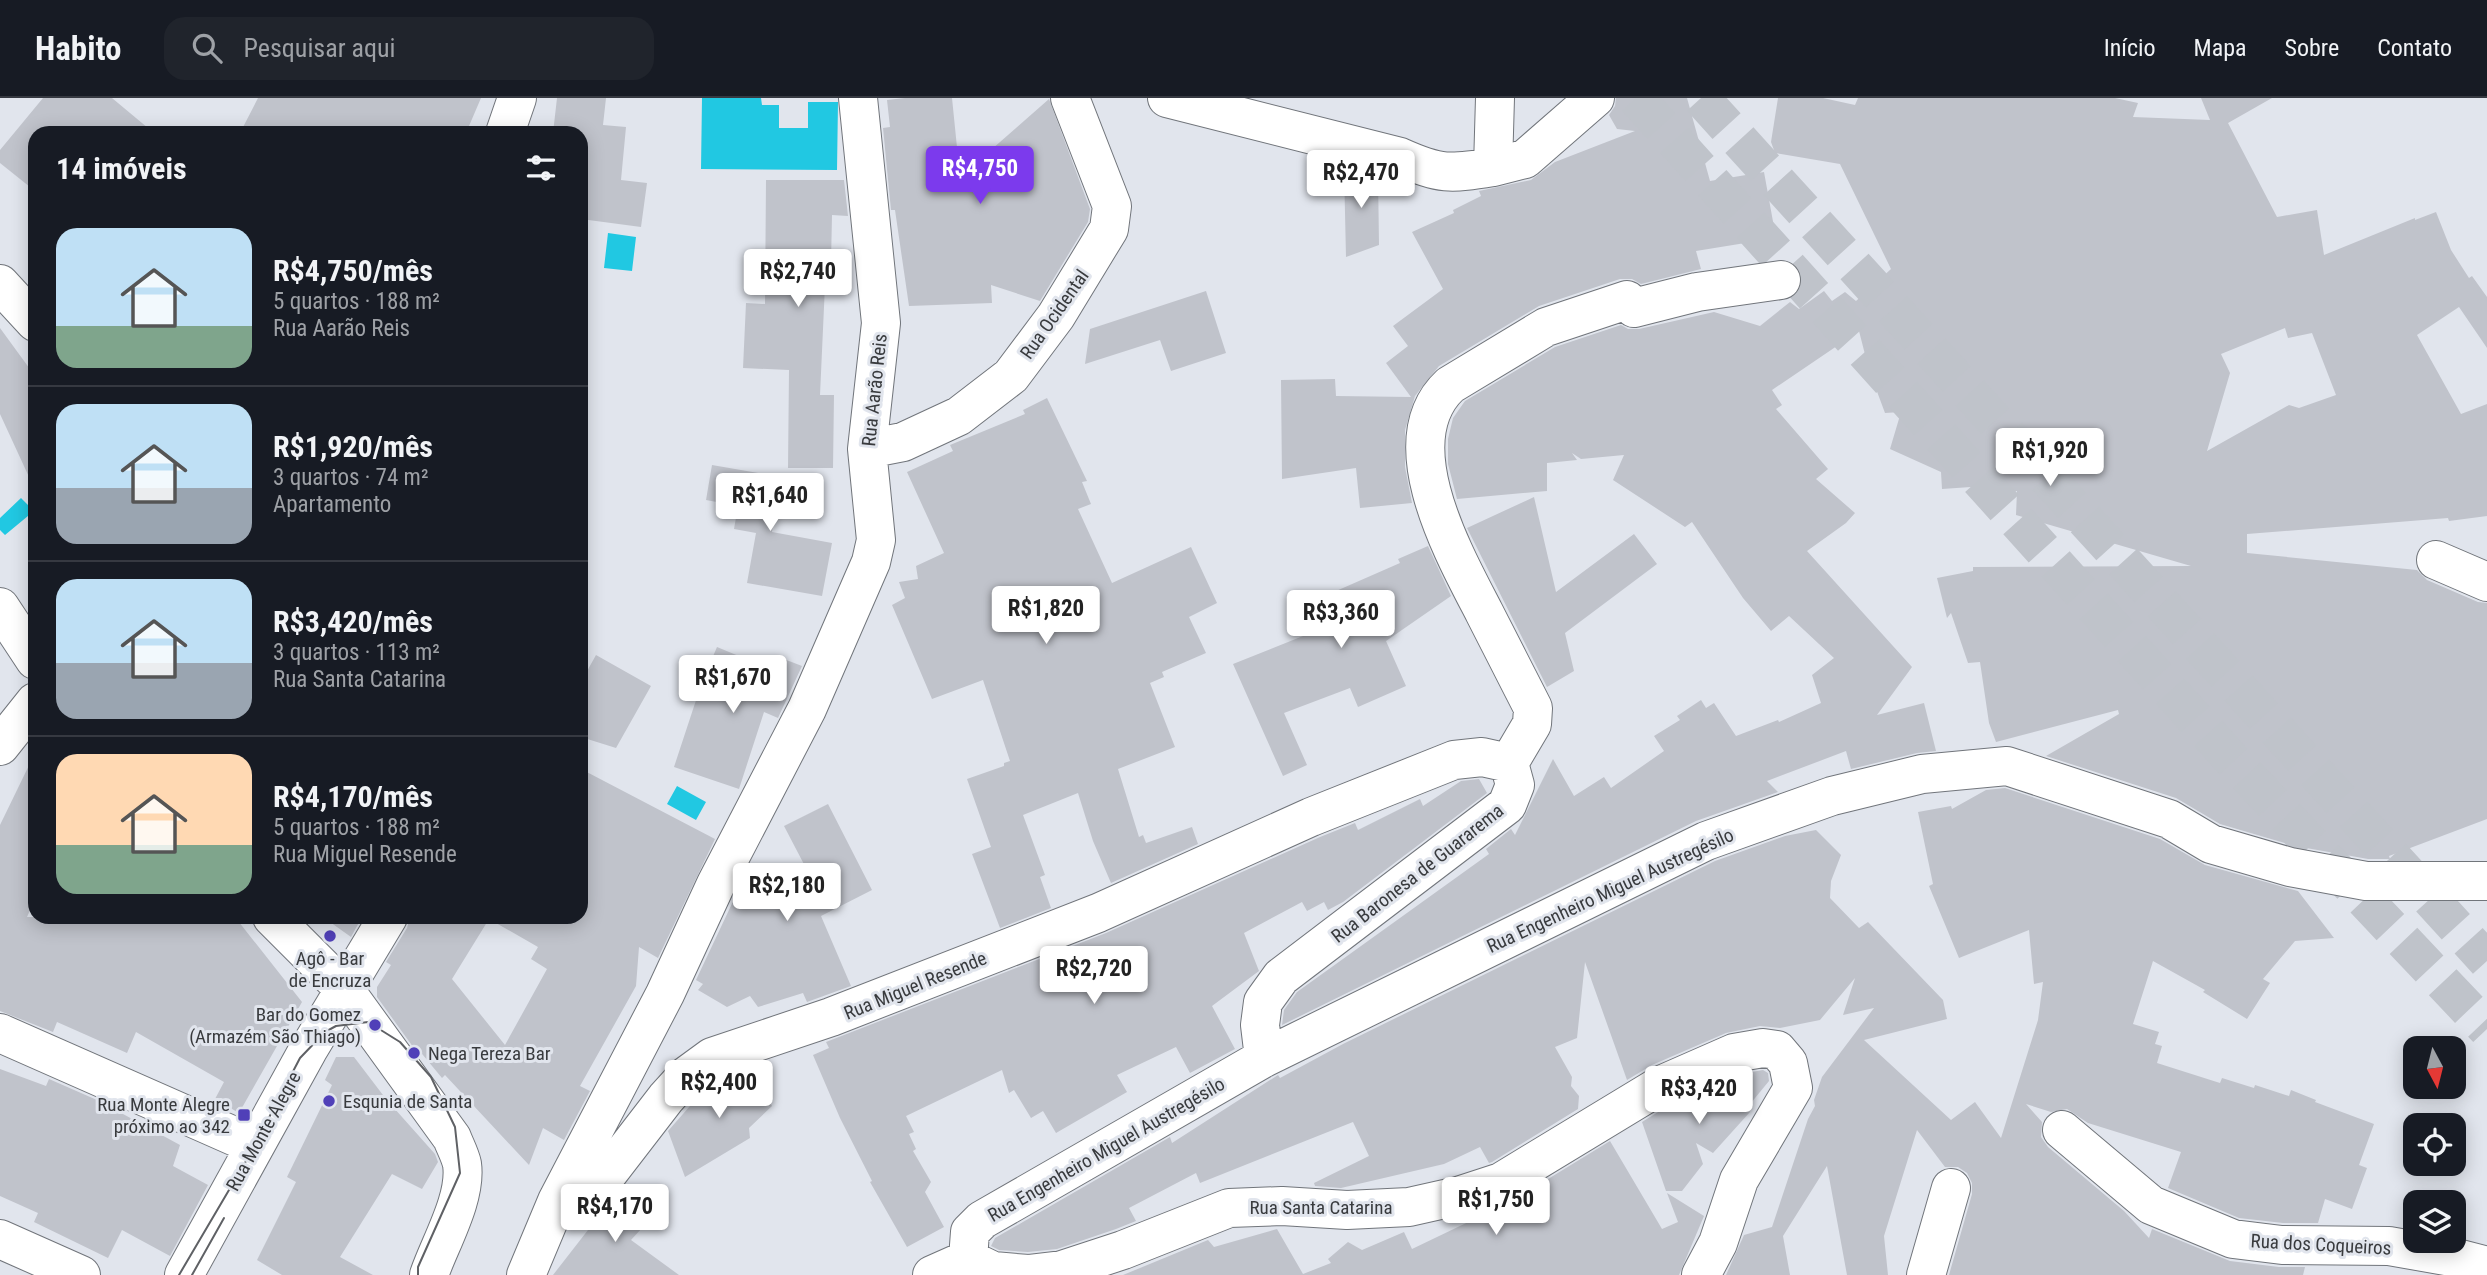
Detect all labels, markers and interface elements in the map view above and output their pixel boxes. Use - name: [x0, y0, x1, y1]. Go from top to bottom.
- search box: [164, 17, 654, 80]
- text: Habito: [35, 29, 122, 68]
- icon: search: [188, 29, 226, 67]
- text: Pesquisar aqui: [244, 33, 396, 63]
- text: Início: [2104, 34, 2156, 62]
- text: Mapa: [2194, 34, 2247, 62]
- text: Sobre: [2285, 34, 2339, 62]
- text: Contato: [2377, 34, 2452, 62]
- pin: R$4,750: [915, 146, 1045, 206]
- icon: filters: [522, 149, 560, 187]
- pin: R$2,470: [1296, 150, 1426, 210]
- text: 14 imóveis: [56, 151, 187, 186]
- text: R$4,750: [942, 155, 1018, 182]
- text: R$2,470: [1323, 159, 1399, 186]
- pin: R$2,740: [733, 250, 863, 309]
- text: R$4,750/mês: [273, 253, 433, 288]
- icon: home: [112, 256, 196, 340]
- text: R$2,740: [760, 258, 836, 285]
- street label: Rua Ocidental: [1015, 265, 1094, 363]
- text: 5 quartos · 188 m²: [273, 288, 440, 315]
- text: Rua Aarão Reis: [273, 315, 410, 342]
- street label: Rua Aarão Reis: [857, 333, 892, 448]
- pin: R$1,920: [1985, 428, 2115, 488]
- text: R$1,920/mês: [273, 429, 433, 464]
- icon: home: [112, 432, 196, 516]
- text: R$1,920: [2012, 437, 2088, 464]
- text: 3 quartos · 74 m²: [273, 464, 429, 491]
- pin: R$1,640: [705, 474, 835, 533]
- text: R$1,640: [732, 482, 808, 509]
- text: Apartamento: [273, 491, 391, 518]
- pin: R$1,820: [981, 587, 1111, 646]
- pin: R$3,360: [1276, 590, 1406, 650]
- text: R$1,820: [1008, 595, 1084, 622]
- text: R$3,360: [1303, 599, 1379, 626]
- text: R$3,420/mês: [273, 604, 433, 639]
- icon: home: [112, 607, 196, 691]
- text: 3 quartos · 113 m²: [273, 639, 440, 666]
- pin: R$1,670: [668, 656, 798, 715]
- text: R$1,670: [695, 664, 771, 691]
- text: Rua Santa Catarina: [273, 666, 446, 693]
- text: R$4,170/mês: [273, 779, 433, 814]
- icon: home: [112, 782, 196, 866]
- street label: Rua Baronesa de Guararema: [1327, 799, 1508, 948]
- text: 5 quartos · 188 m²: [273, 814, 440, 841]
- street label: Rua Engenheiro Miguel Austregésilo: [1483, 823, 1737, 958]
- text: Rua Miguel Resende: [273, 841, 457, 868]
- pin: R$2,180: [722, 864, 852, 923]
- text: R$2,180: [749, 872, 825, 899]
- marker: Agô - Bar de Encruza: [322, 928, 338, 944]
- street label: Rua Miguel Resende: [841, 946, 990, 1025]
- pin: R$2,720: [1029, 946, 1159, 1006]
- place label: Agô - Bar de Encruza: [289, 947, 371, 992]
- text: R$2,720: [1056, 955, 1132, 982]
- place label: Bar do Gomez (Armazém São Thiago): [189, 1003, 361, 1048]
- marker: Bar do Gomez (Armazém São Thiago): [367, 1017, 383, 1033]
- north arrow: [2403, 1036, 2466, 1099]
- map controls: [2403, 1036, 2466, 1253]
- place label: Nega Tereza Bar: [428, 1042, 551, 1065]
- marker: Nega Tereza Bar: [406, 1045, 422, 1061]
- pin: R$2,400: [654, 1060, 784, 1120]
- pin: R$3,420: [1634, 1066, 1764, 1126]
- street label: Rua Monte Alegre: [221, 1068, 306, 1195]
- text: R$2,400: [681, 1069, 757, 1096]
- street label: Rua Engenheiro Miguel Austregésilo: [984, 1072, 1229, 1227]
- text: R$3,420: [1661, 1075, 1737, 1102]
- place label: Esqunia de Santa: [343, 1090, 472, 1113]
- place label: Rua Monte Alegre próximo ao 342: [97, 1093, 230, 1138]
- marker: Esqunia de Santa: [321, 1093, 337, 1109]
- marker: Rua Monte Alegre próximo ao 342: [236, 1107, 252, 1123]
- button: locate: [2403, 1113, 2466, 1176]
- pin: R$1,750: [1431, 1178, 1561, 1237]
- pin: R$4,170: [550, 1184, 680, 1244]
- text: R$1,750: [1458, 1186, 1534, 1213]
- button: layers: [2403, 1190, 2466, 1253]
- text: R$4,170: [577, 1193, 653, 1220]
- street label: Rua Santa Catarina: [1249, 1196, 1393, 1219]
- street label: Rua dos Coqueiros: [2250, 1229, 2392, 1260]

